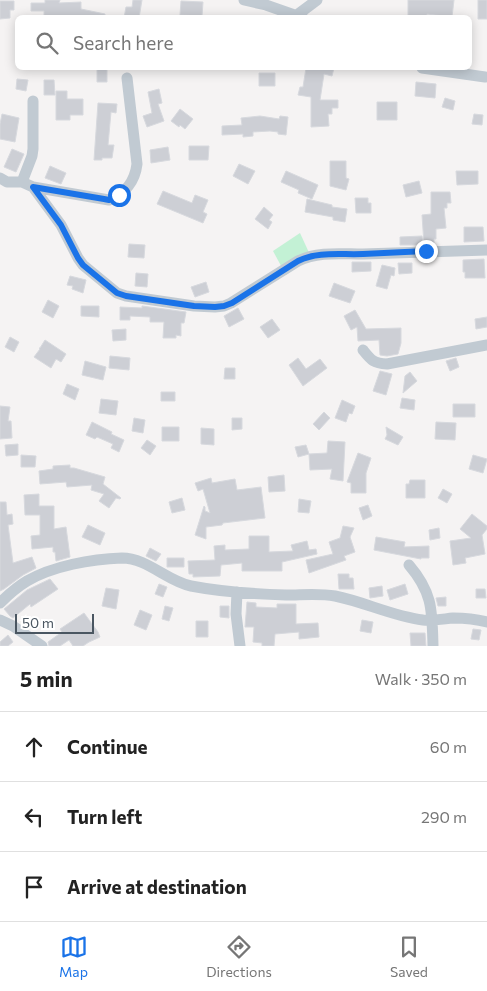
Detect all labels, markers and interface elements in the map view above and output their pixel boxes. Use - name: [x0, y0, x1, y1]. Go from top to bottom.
- search box: [15, 15, 472, 70]
- icon: search: [33, 29, 61, 57]
- text: Search here: [73, 31, 173, 54]
- route start: [108, 184, 131, 207]
- route end: [415, 240, 438, 263]
- scale bar: [15, 611, 94, 634]
- text: 50 m: [22, 614, 54, 631]
- text: 5 min: [20, 666, 73, 691]
- text: Walk · 350 m: [375, 669, 467, 688]
- icon: ahead: [20, 733, 48, 761]
- text: Continue: [67, 735, 147, 758]
- text: 60 m: [430, 737, 467, 756]
- icon: left: [20, 803, 48, 831]
- text: Turn left: [67, 805, 142, 828]
- text: 290 m: [421, 807, 467, 826]
- icon: arrive: [20, 873, 48, 901]
- text: Arrive at destination: [67, 875, 247, 898]
- tab: Map: [59, 933, 88, 980]
- tab: Directions: [206, 933, 272, 980]
- tab: Saved: [390, 933, 428, 980]

